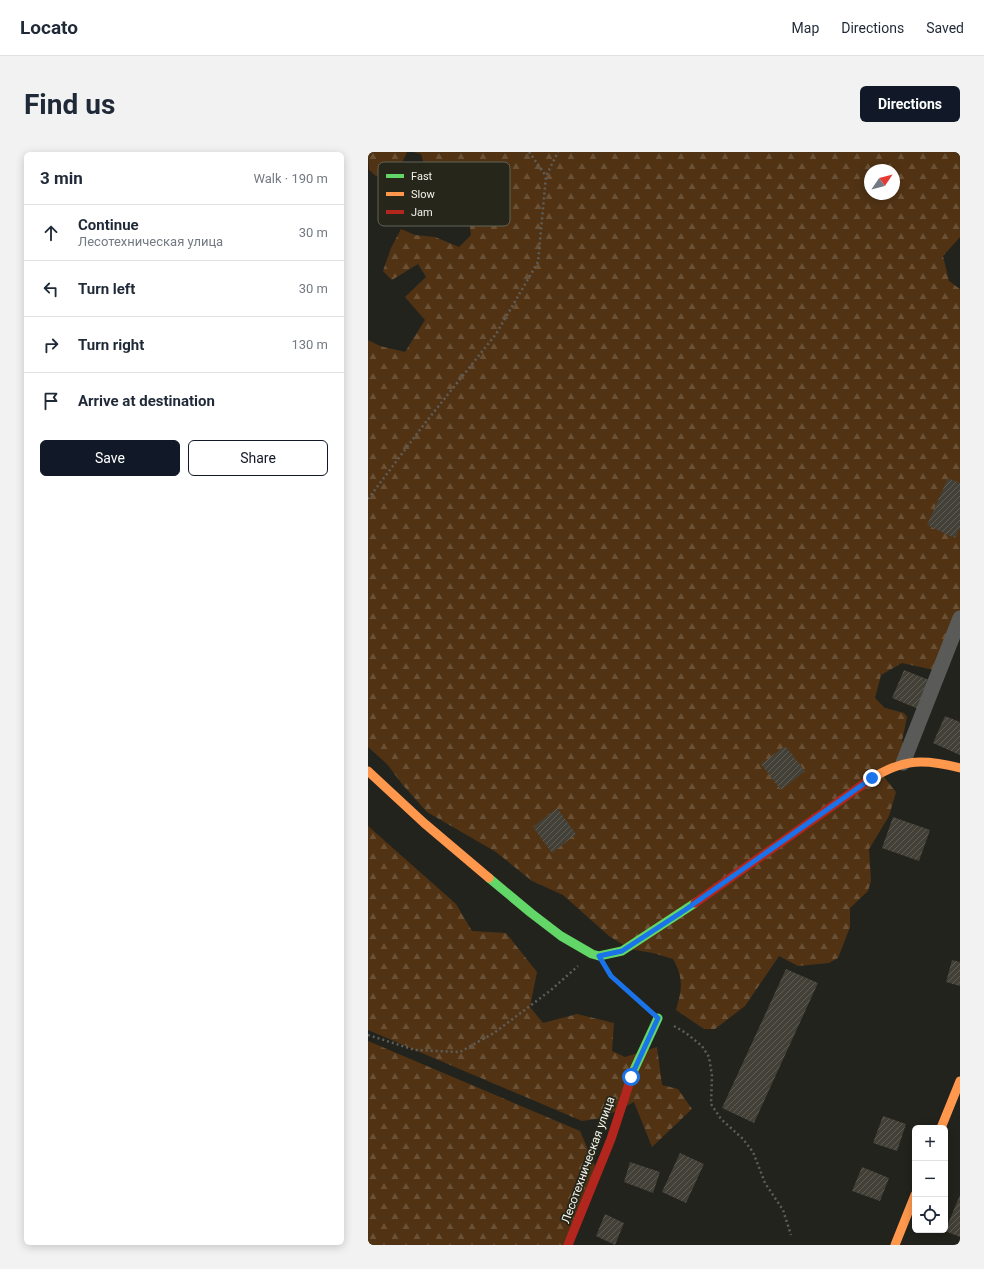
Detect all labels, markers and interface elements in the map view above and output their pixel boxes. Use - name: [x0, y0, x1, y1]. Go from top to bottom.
- text: Locato: [20, 16, 78, 39]
- text: Map: [792, 20, 819, 36]
- text: Directions: [841, 20, 904, 36]
- text: Saved: [926, 20, 964, 36]
- button: Directions: [860, 86, 960, 122]
- text: Find us: [24, 88, 115, 121]
- legend: [378, 162, 510, 226]
- north arrow: [864, 164, 900, 200]
- text: 3 min: [40, 168, 83, 188]
- text: Fast: [411, 170, 433, 183]
- text: Walk · 190 m: [253, 171, 328, 186]
- text: Slow: [411, 188, 435, 201]
- text: Jam: [411, 206, 433, 219]
- text: Continue: [78, 216, 139, 234]
- icon: ahead: [40, 222, 62, 244]
- text: 30 m: [299, 225, 328, 240]
- text: Лесотехническая улица: [78, 234, 223, 249]
- icon: left: [40, 278, 62, 300]
- text: Turn left: [78, 280, 135, 298]
- text: 30 m: [299, 281, 328, 296]
- icon: right: [40, 334, 62, 356]
- text: Turn right: [78, 336, 144, 354]
- text: 130 m: [291, 337, 328, 352]
- icon: arrive: [40, 390, 62, 412]
- text: Arrive at destination: [78, 392, 215, 410]
- button: Save: [40, 440, 180, 476]
- button: Share: [188, 440, 328, 476]
- route end: [863, 769, 881, 787]
- route start: [622, 1068, 640, 1086]
- street label: Лесотехническая улица: [559, 1095, 617, 1225]
- map controls: [912, 1125, 948, 1233]
- button: +: [912, 1125, 948, 1161]
- button: −: [912, 1161, 948, 1197]
- button: locate: [912, 1197, 948, 1233]

